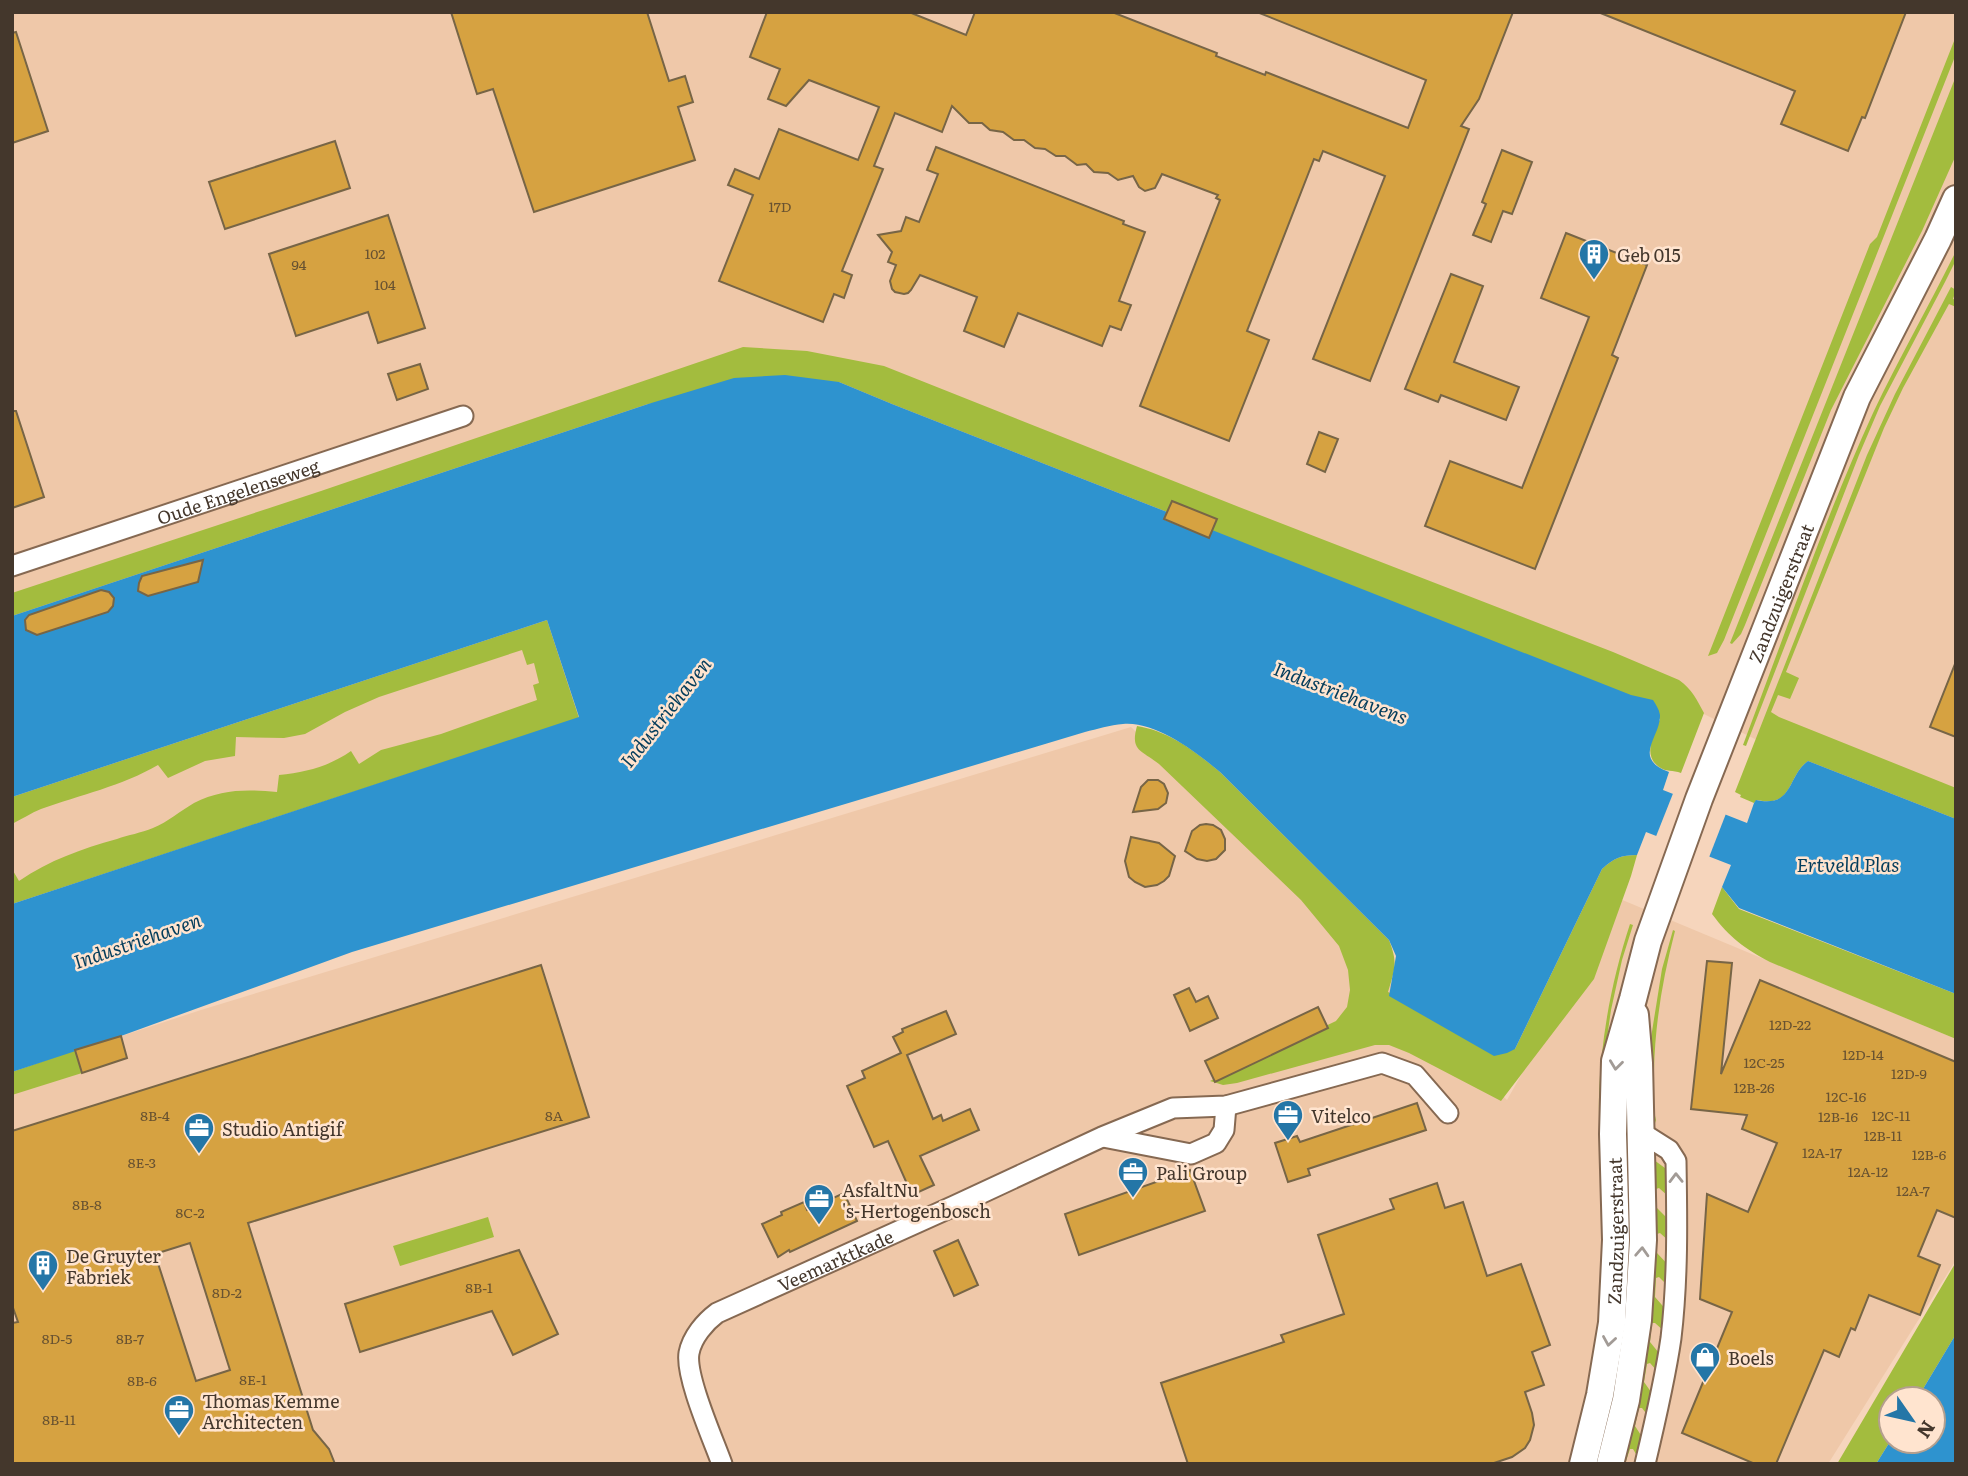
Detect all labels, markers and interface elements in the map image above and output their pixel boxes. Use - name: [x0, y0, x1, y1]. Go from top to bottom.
- house number: 17D: [768, 196, 792, 216]
- building icon: Geb 015: [1577, 237, 1611, 281]
- place label: Geb 015: [1617, 241, 1681, 268]
- house number: 102: [365, 243, 385, 263]
- house number: 94: [291, 254, 307, 274]
- house number: 104: [374, 274, 396, 294]
- street label: Oude Engelenseweg: [153, 451, 324, 530]
- street label: Zandzuigerstraat: [1740, 519, 1820, 666]
- water label: Industriehaven: [613, 650, 717, 773]
- water label: Industriehavens: [1270, 654, 1412, 730]
- water label: Ertveld Plas: [1797, 850, 1899, 878]
- water label: Industriehaven: [70, 905, 205, 975]
- house number: 12D-22: [1769, 1014, 1811, 1034]
- house number: 12D-14: [1842, 1044, 1884, 1064]
- house number: 12C-25: [1743, 1052, 1785, 1072]
- one-way arrow: [1608, 1059, 1623, 1071]
- house number: 12D-9: [1891, 1063, 1927, 1083]
- house number: 12B-26: [1733, 1077, 1775, 1097]
- house number: 12C-16: [1826, 1086, 1867, 1106]
- office icon: Vitelco: [1271, 1098, 1305, 1142]
- place label: Vitelco: [1311, 1102, 1371, 1129]
- house number: 8B-4: [140, 1105, 170, 1125]
- house number: 8A: [545, 1105, 564, 1125]
- house number: 12C-11: [1872, 1105, 1911, 1125]
- house number: 12B-16: [1818, 1106, 1859, 1126]
- office icon: Studio Antigif: [182, 1111, 216, 1155]
- place label: Studio Antigif: [222, 1115, 345, 1142]
- house number: 12B-11: [1864, 1125, 1902, 1145]
- house number: 12A-17: [1802, 1142, 1842, 1162]
- house number: 12B-6: [1912, 1144, 1947, 1164]
- house number: 8E-3: [128, 1152, 156, 1172]
- office icon: Pali Group: [1116, 1155, 1150, 1199]
- street label: Zandzuigerstraat: [1599, 1156, 1630, 1305]
- place label: Pali Group: [1156, 1159, 1247, 1186]
- house number: 12A-12: [1848, 1161, 1888, 1181]
- one-way arrow: [1668, 1172, 1684, 1183]
- place label: AsfaltNu 's-Hertogenbosch: [842, 1176, 991, 1224]
- house number: 12A-7: [1896, 1180, 1930, 1200]
- office icon: AsfaltNu 's-Hertogenbosch: [802, 1182, 836, 1226]
- house number: 8B-8: [72, 1194, 102, 1214]
- house number: 8C-2: [176, 1202, 205, 1222]
- street label: Veemarktkade: [773, 1222, 897, 1297]
- place label: De Gruyter Fabriek: [66, 1242, 161, 1290]
- one-way arrow: [1634, 1246, 1649, 1257]
- building icon: De Gruyter Fabriek: [26, 1248, 60, 1292]
- house number: 8B-1: [465, 1277, 493, 1297]
- house number: 8D-2: [212, 1282, 242, 1302]
- house number: 8D-5: [42, 1328, 72, 1348]
- house number: 8B-7: [116, 1328, 144, 1348]
- one-way arrow: [1602, 1335, 1617, 1347]
- shop icon: Boels: [1688, 1340, 1722, 1384]
- place label: Boels: [1728, 1344, 1774, 1371]
- house number: 8E-1: [239, 1369, 267, 1389]
- house number: 8B-6: [127, 1370, 157, 1390]
- north arrow: [1877, 1385, 1947, 1455]
- place label: Thomas Kemme Architecten: [202, 1387, 340, 1435]
- office icon: Thomas Kemme Architecten: [162, 1393, 196, 1437]
- house number: 8B-11: [42, 1409, 76, 1429]
- text: N: [1911, 1416, 1943, 1445]

